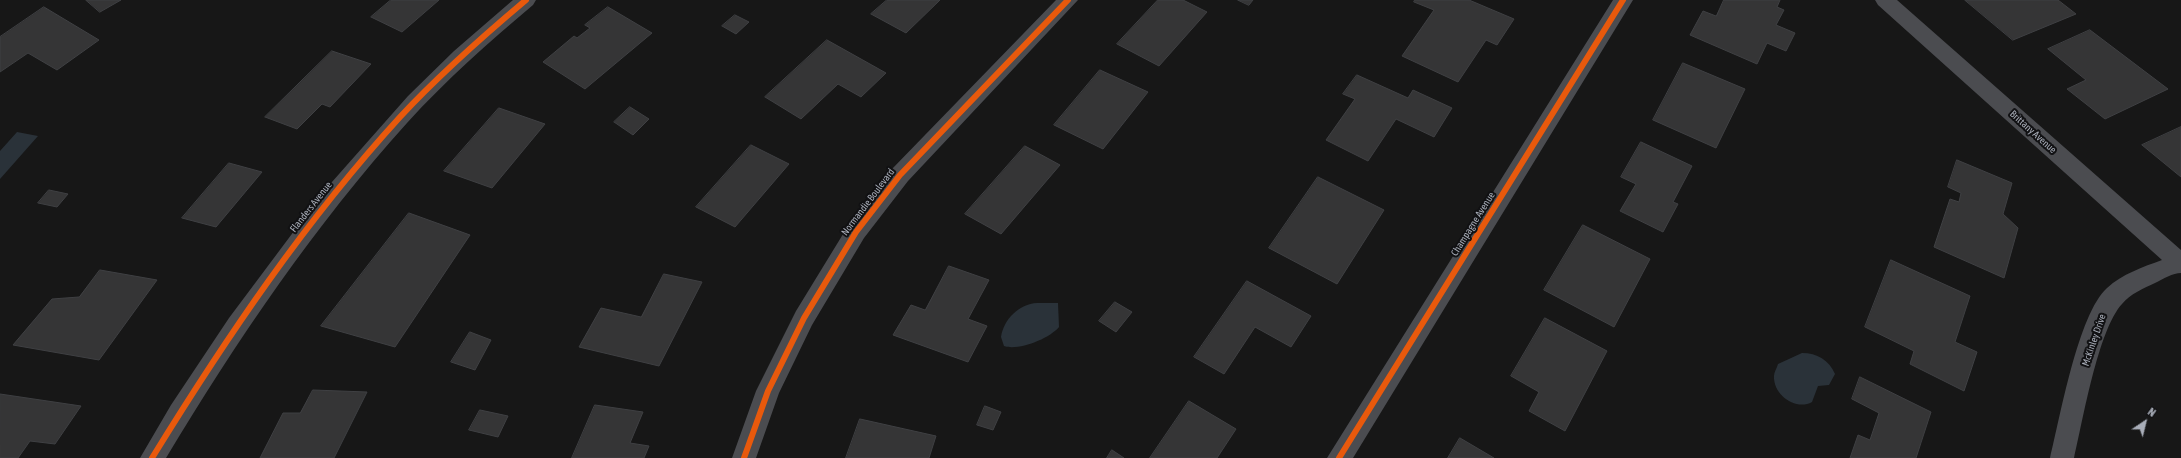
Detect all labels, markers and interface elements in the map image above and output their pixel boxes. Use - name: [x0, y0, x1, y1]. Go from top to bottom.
- street label: Brittany Avenue: [2007, 108, 2059, 156]
- street label: Normandie Boulevard: [839, 166, 897, 238]
- street label: Flanders Avenue: [287, 179, 335, 235]
- street label: Champagne Avenue: [1448, 190, 1498, 258]
- street label: McKinley Drive: [2079, 312, 2109, 368]
- north arrow: [2125, 402, 2165, 442]
- text: N: [2146, 405, 2158, 419]

